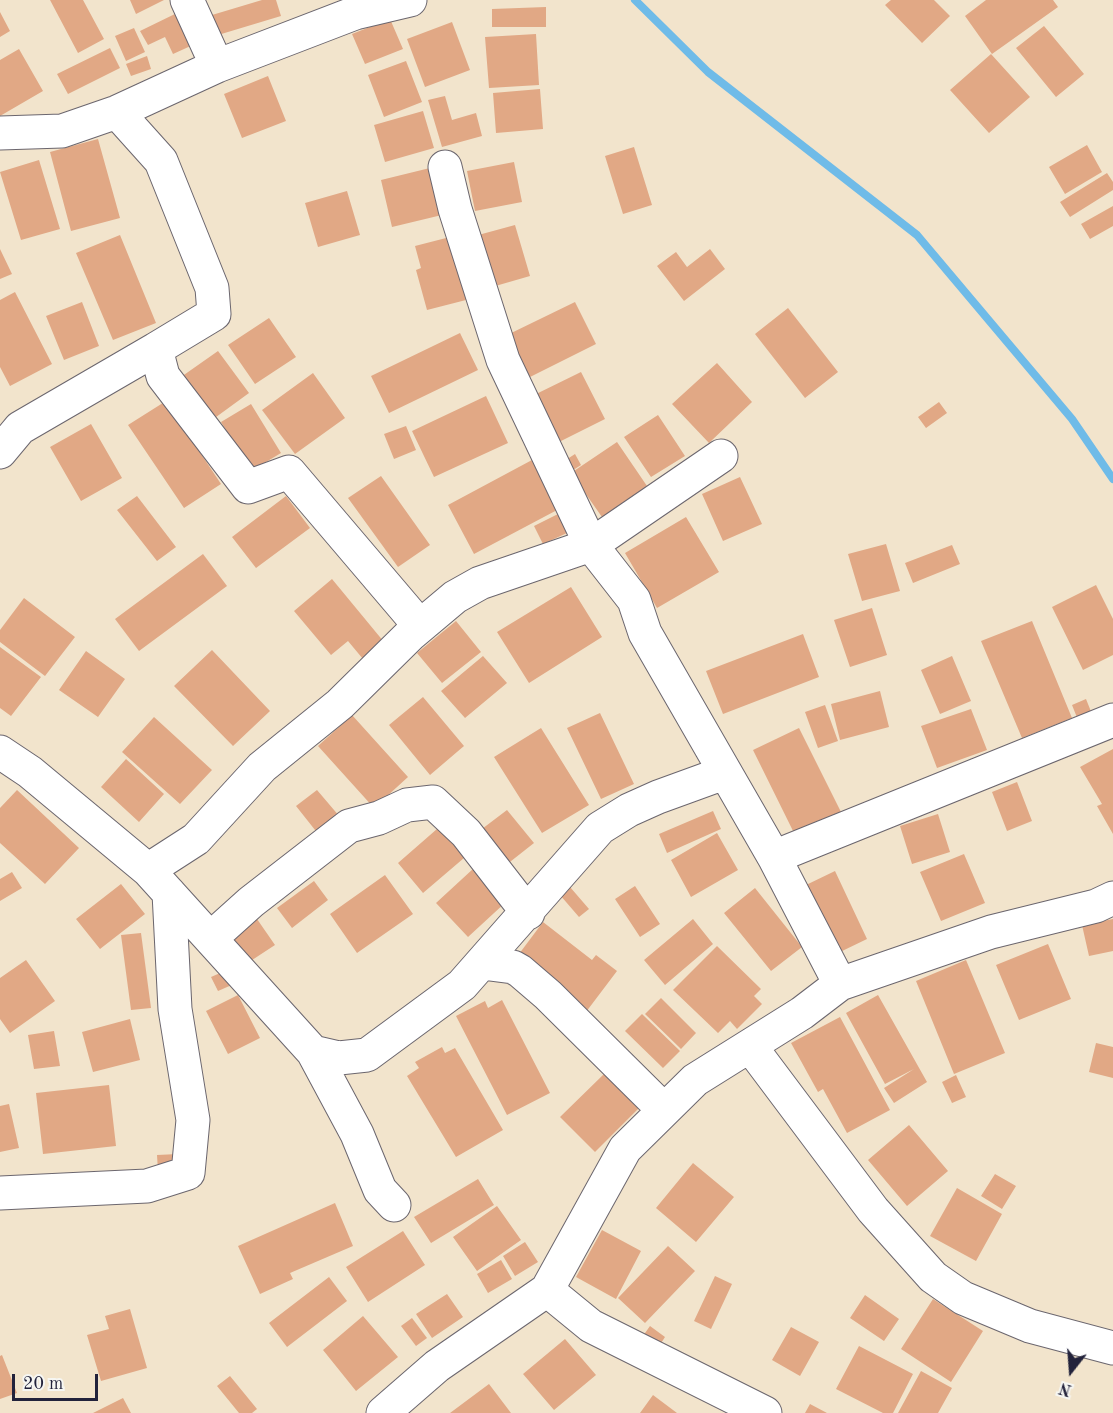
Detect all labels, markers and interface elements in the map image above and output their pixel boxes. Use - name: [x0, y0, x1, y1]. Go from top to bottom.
- north arrow: [1041, 1341, 1101, 1401]
- scale bar: [15, 1362, 100, 1400]
- text: 20 m: [23, 1375, 63, 1393]
- text: N: [1058, 1379, 1074, 1398]

